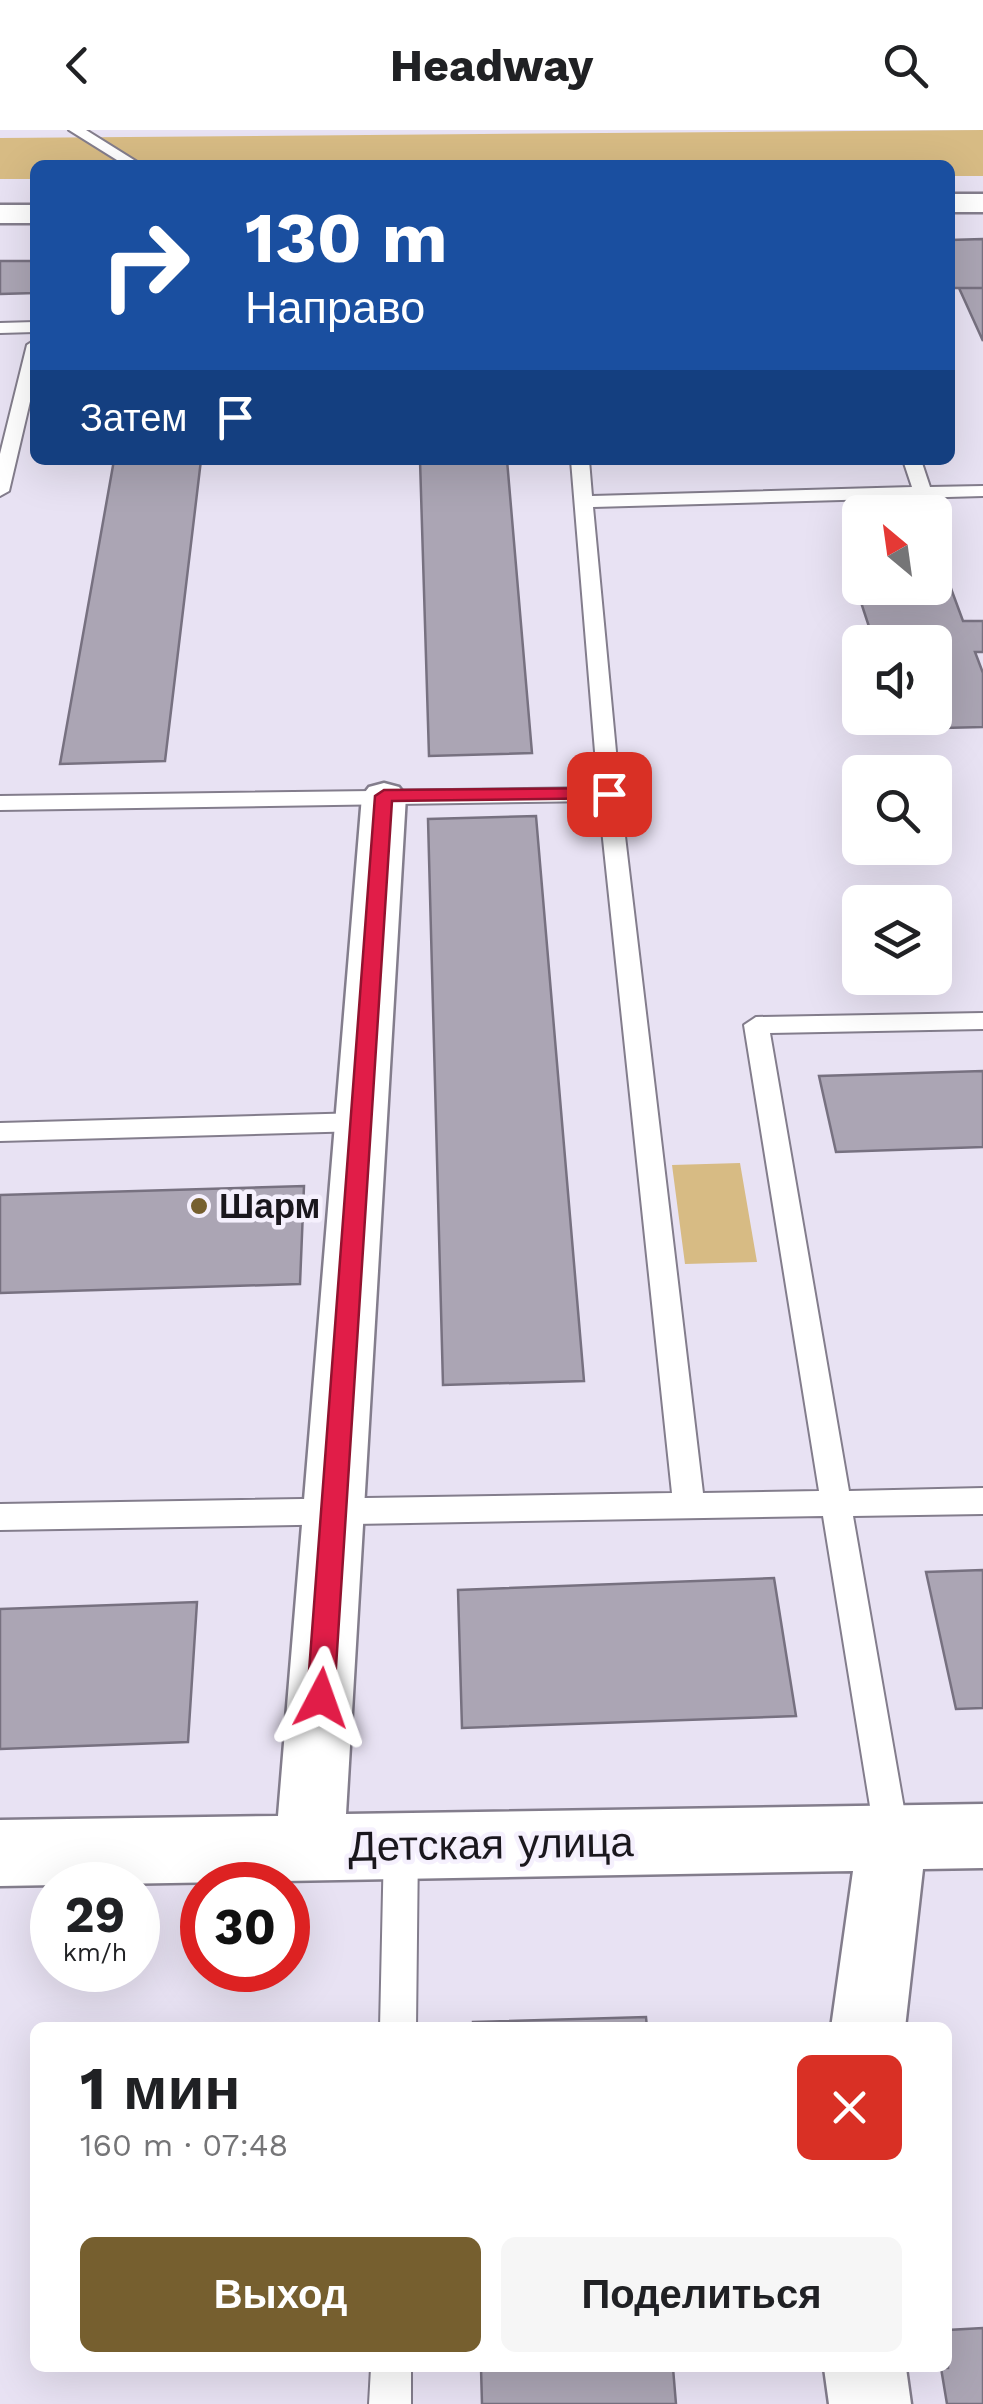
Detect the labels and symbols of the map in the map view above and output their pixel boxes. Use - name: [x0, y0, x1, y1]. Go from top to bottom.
- north arrow: [842, 495, 952, 605]
- pin: [567, 752, 652, 837]
- place label: Шарм: [219, 1185, 320, 1227]
- marker: Шарм: [188, 1195, 210, 1217]
- position arrow: [269, 1646, 373, 1750]
- street label: Детская улица: [348, 1817, 635, 1871]
- speed limit sign: 30: [180, 1862, 310, 1992]

